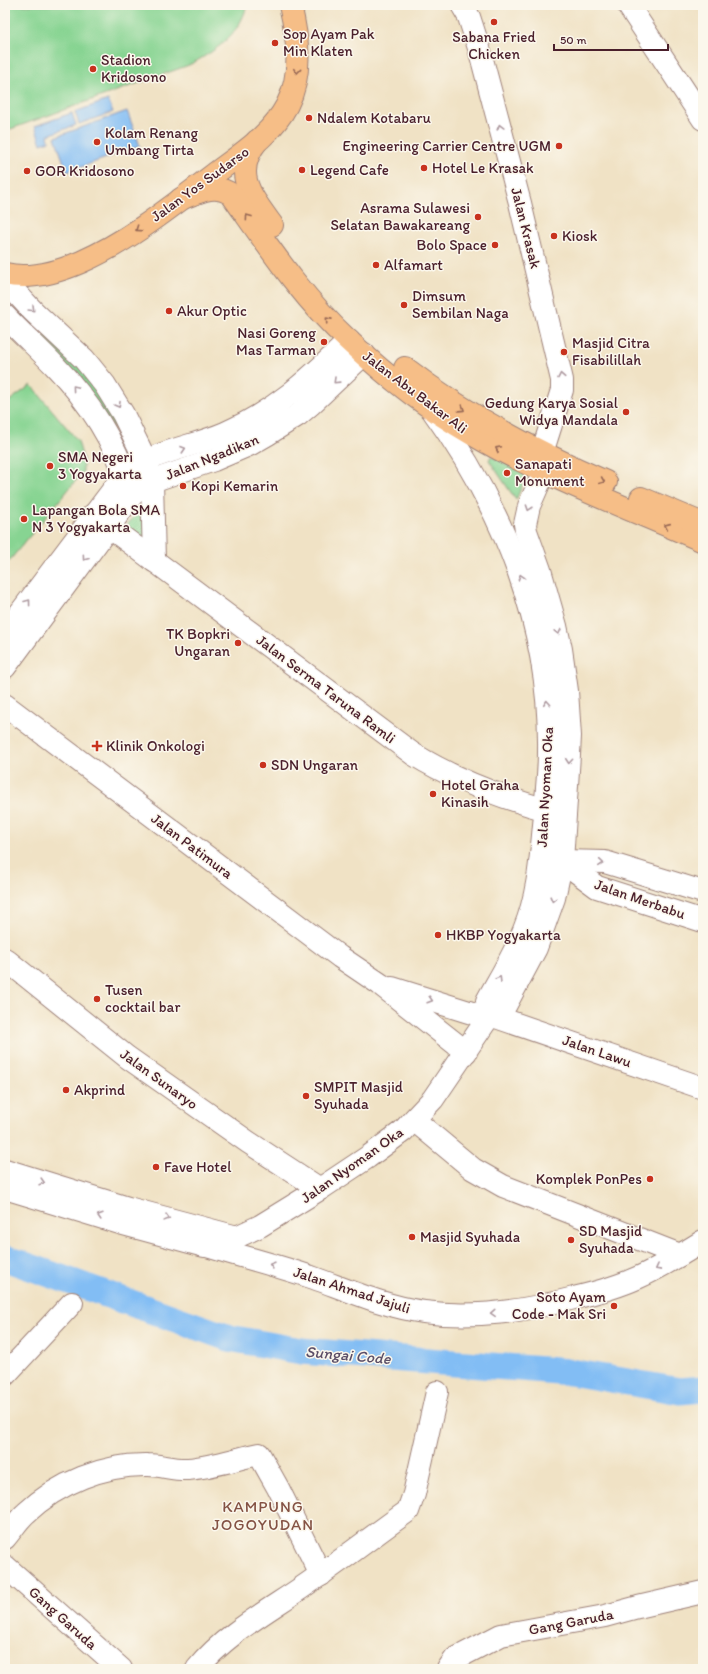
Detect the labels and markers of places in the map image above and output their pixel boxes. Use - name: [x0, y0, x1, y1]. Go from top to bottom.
- marker: Sabana Fried Chicken: [489, 17, 499, 27]
- place label: Sop Ayam Pak Min Klaten: [283, 25, 375, 60]
- place label: Sabana Fried Chicken: [452, 28, 536, 63]
- marker: Sop Ayam Pak Min Klaten: [270, 38, 280, 48]
- place label: Stadion Kridosono: [101, 51, 166, 86]
- marker: Stadion Kridosono: [88, 64, 98, 74]
- place label: Ndalem Kotabaru: [317, 109, 431, 127]
- marker: Ndalem Kotabaru: [304, 113, 314, 123]
- place label: Kolam Renang Umbang Tirta: [105, 124, 199, 159]
- marker: Kolam Renang Umbang Tirta: [92, 137, 102, 147]
- place label: Engineering Carrier Centre UGM: [342, 137, 551, 155]
- marker: Engineering Carrier Centre UGM: [554, 141, 564, 151]
- place label: Hotel Le Krasak: [432, 159, 534, 177]
- place label: Legend Cafe: [310, 161, 389, 179]
- place label: GOR Kridosono: [35, 162, 134, 180]
- marker: Hotel Le Krasak: [419, 163, 429, 173]
- marker: Legend Cafe: [297, 165, 307, 175]
- marker: GOR Kridosono: [22, 166, 32, 176]
- place label: Asrama Sulawesi Selatan Bawakareang: [330, 199, 470, 234]
- marker: Asrama Sulawesi Selatan Bawakareang: [473, 212, 483, 222]
- place label: Kiosk: [562, 227, 598, 245]
- marker: Kiosk: [549, 231, 559, 241]
- place label: Bolo Space: [417, 236, 487, 254]
- marker: Bolo Space: [490, 240, 500, 250]
- place label: Alfamart: [384, 256, 443, 274]
- marker: Alfamart: [371, 260, 381, 270]
- place label: Dimsum Sembilan Naga: [412, 287, 509, 322]
- marker: Dimsum Sembilan Naga: [399, 300, 409, 310]
- place label: Akur Optic: [177, 302, 247, 320]
- marker: Akur Optic: [164, 306, 174, 316]
- place label: Nasi Goreng Mas Tarman: [236, 324, 317, 359]
- place label: Masjid Citra Fisabilillah: [572, 334, 650, 369]
- marker: Nasi Goreng Mas Tarman: [319, 337, 329, 347]
- marker: Masjid Citra Fisabilillah: [559, 347, 569, 357]
- place label: Gedung Karya Sosial Widya Mandala: [485, 394, 619, 429]
- marker: Gedung Karya Sosial Widya Mandala: [621, 407, 631, 417]
- place label: SMA Negeri 3 Yogyakarta: [58, 448, 142, 483]
- place label: Sanapati Monument: [515, 455, 585, 490]
- marker: SMA Negeri 3 Yogyakarta: [45, 461, 55, 471]
- marker: Sanapati Monument: [502, 468, 512, 478]
- place label: Kopi Kemarin: [191, 477, 279, 495]
- marker: Kopi Kemarin: [178, 481, 188, 491]
- place label: Lapangan Bola SMA N 3 Yogyakarta: [32, 501, 161, 536]
- marker: Lapangan Bola SMA N 3 Yogyakarta: [19, 514, 29, 524]
- place label: TK Bopkri Ungaran: [166, 625, 231, 660]
- marker: TK Bopkri Ungaran: [233, 638, 243, 648]
- place label: Klinik Onkologi: [106, 737, 205, 755]
- marker: Klinik Onkologi: [91, 740, 103, 752]
- place label: SDN Ungaran: [271, 756, 359, 774]
- marker: SDN Ungaran: [258, 760, 268, 770]
- place label: Hotel Graha Kinasih: [441, 776, 520, 811]
- marker: Hotel Graha Kinasih: [428, 789, 438, 799]
- place label: HKBP Yogyakarta: [446, 926, 561, 944]
- marker: HKBP Yogyakarta: [433, 930, 443, 940]
- place label: Tusen cocktail bar: [105, 981, 180, 1016]
- marker: Tusen cocktail bar: [92, 994, 102, 1004]
- place label: SMPIT Masjid Syuhada: [314, 1078, 403, 1113]
- place label: Akprind: [74, 1081, 125, 1099]
- marker: Akprind: [61, 1085, 71, 1095]
- marker: SMPIT Masjid Syuhada: [301, 1091, 311, 1101]
- place label: Fave Hotel: [164, 1158, 232, 1176]
- marker: Fave Hotel: [151, 1162, 161, 1172]
- place label: Komplek PonPes: [536, 1170, 642, 1188]
- marker: Komplek PonPes: [645, 1174, 655, 1184]
- place label: SD Masjid Syuhada: [579, 1222, 642, 1257]
- place label: Masjid Syuhada: [420, 1228, 521, 1246]
- marker: Masjid Syuhada: [407, 1232, 417, 1242]
- marker: SD Masjid Syuhada: [566, 1235, 576, 1245]
- place label: Soto Ayam Code - Mak Sri: [512, 1288, 606, 1323]
- marker: Soto Ayam Code - Mak Sri: [609, 1301, 619, 1311]

